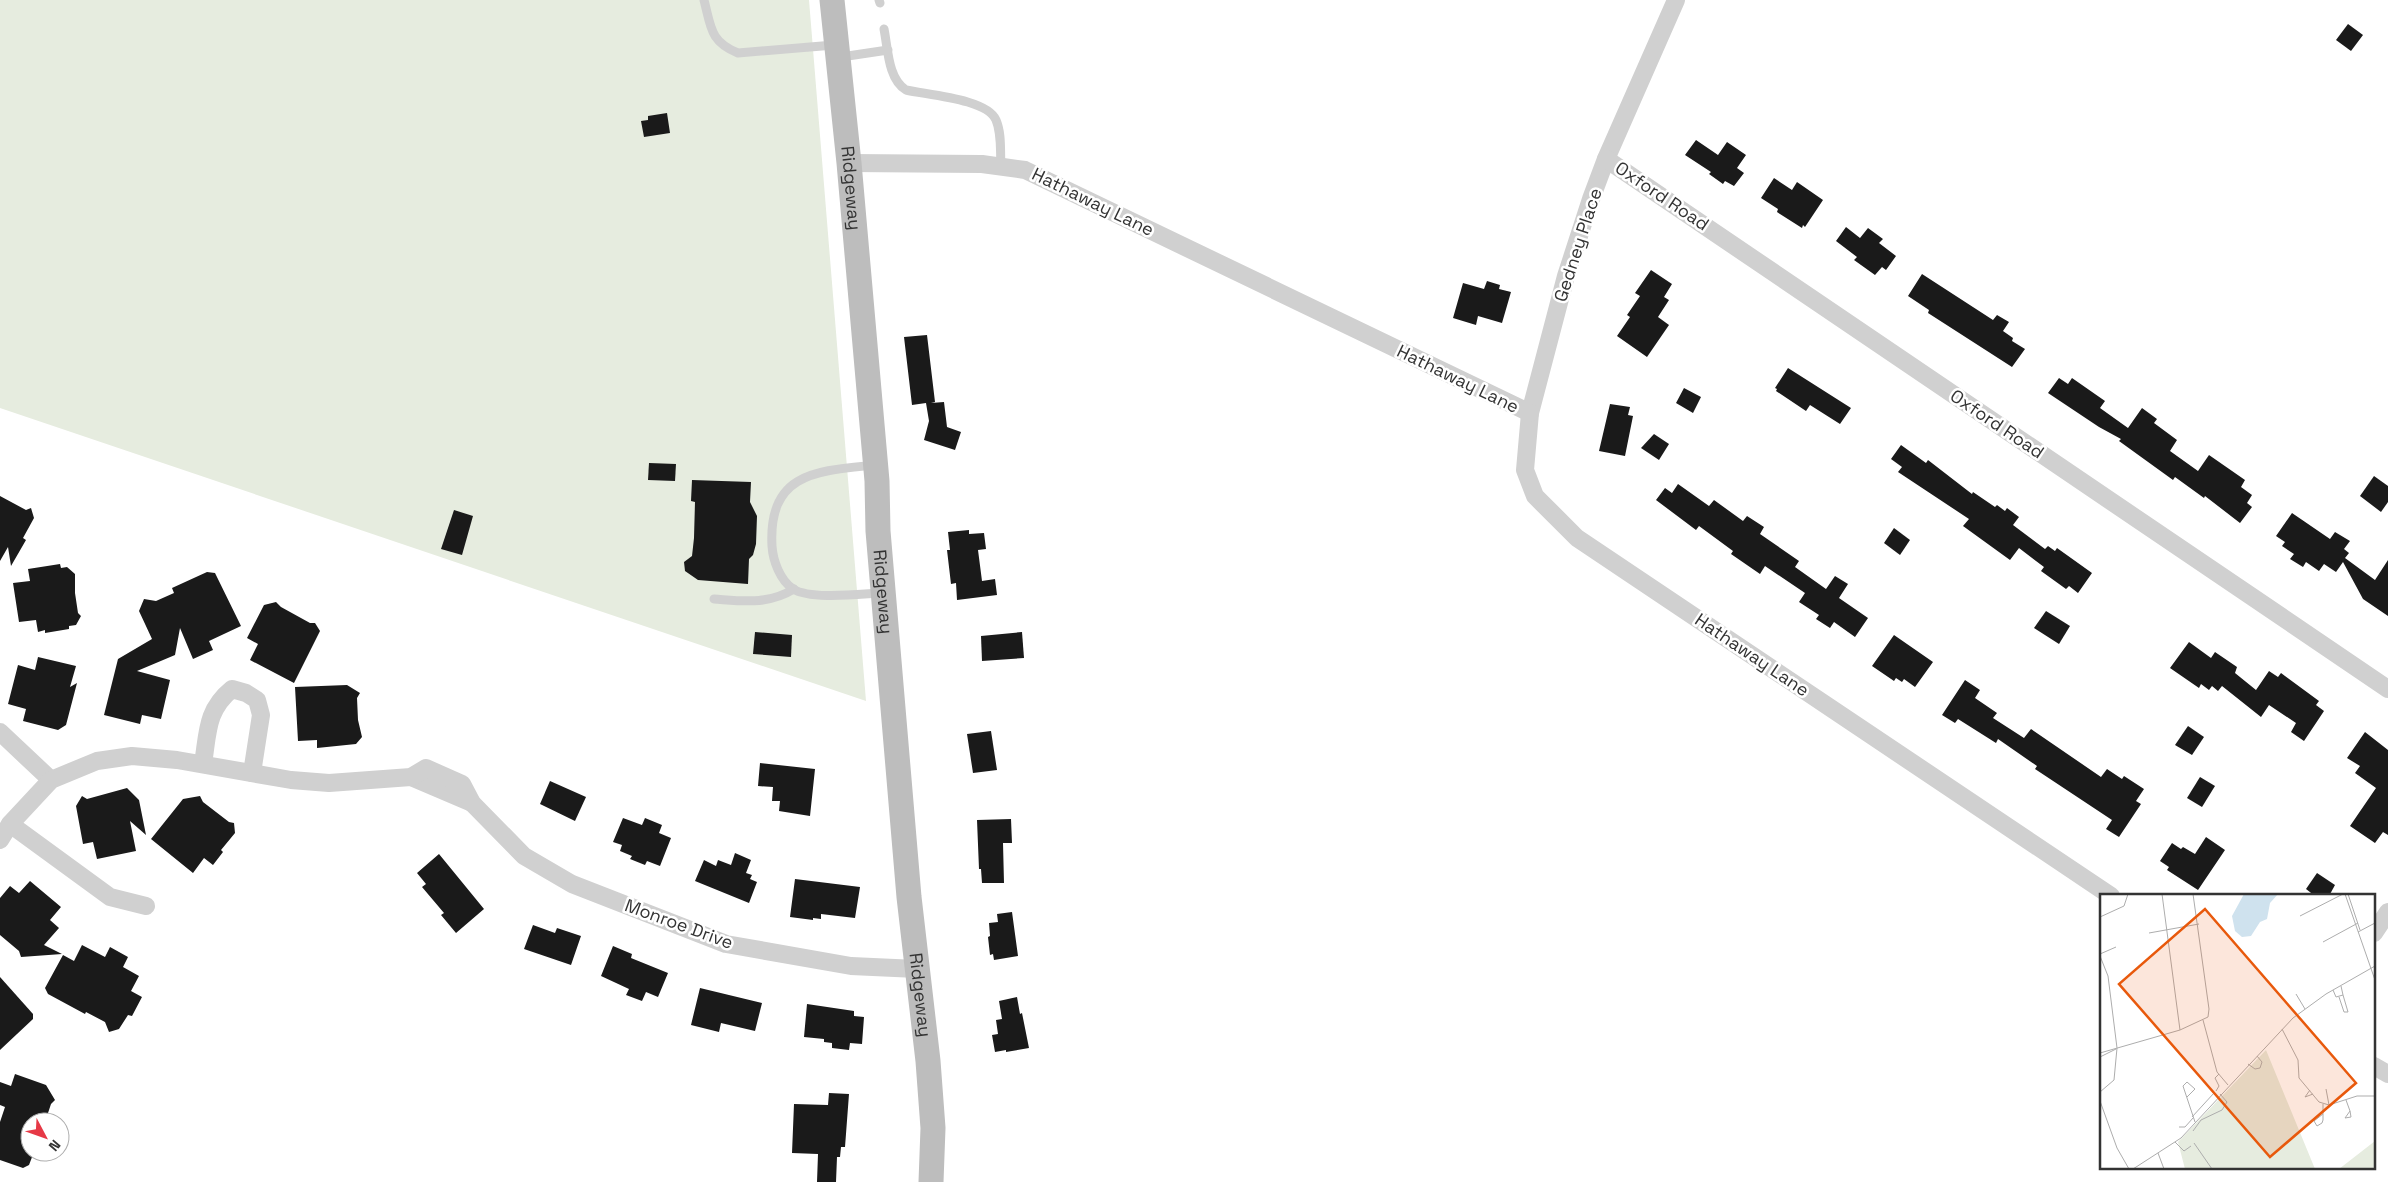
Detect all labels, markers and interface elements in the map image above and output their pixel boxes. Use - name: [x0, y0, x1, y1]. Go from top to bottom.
- street label: Ridgeway: [836, 145, 867, 231]
- street label: Oxford Road: [1611, 156, 1714, 235]
- street label: Hathaway Lane: [1028, 162, 1158, 241]
- street label: Gedney Place: [1548, 185, 1607, 305]
- street label: Hathaway Lane: [1393, 339, 1523, 418]
- street label: Oxford Road: [1946, 384, 2049, 463]
- street label: Ridgeway: [869, 548, 899, 635]
- street label: Hathaway Lane: [1691, 608, 1814, 701]
- street label: Monroe Drive: [622, 893, 737, 954]
- inset map: [2100, 894, 2376, 1170]
- street label: Ridgeway: [905, 951, 937, 1038]
- north arrow: [20, 1112, 70, 1162]
- text: N: [45, 1136, 65, 1155]

